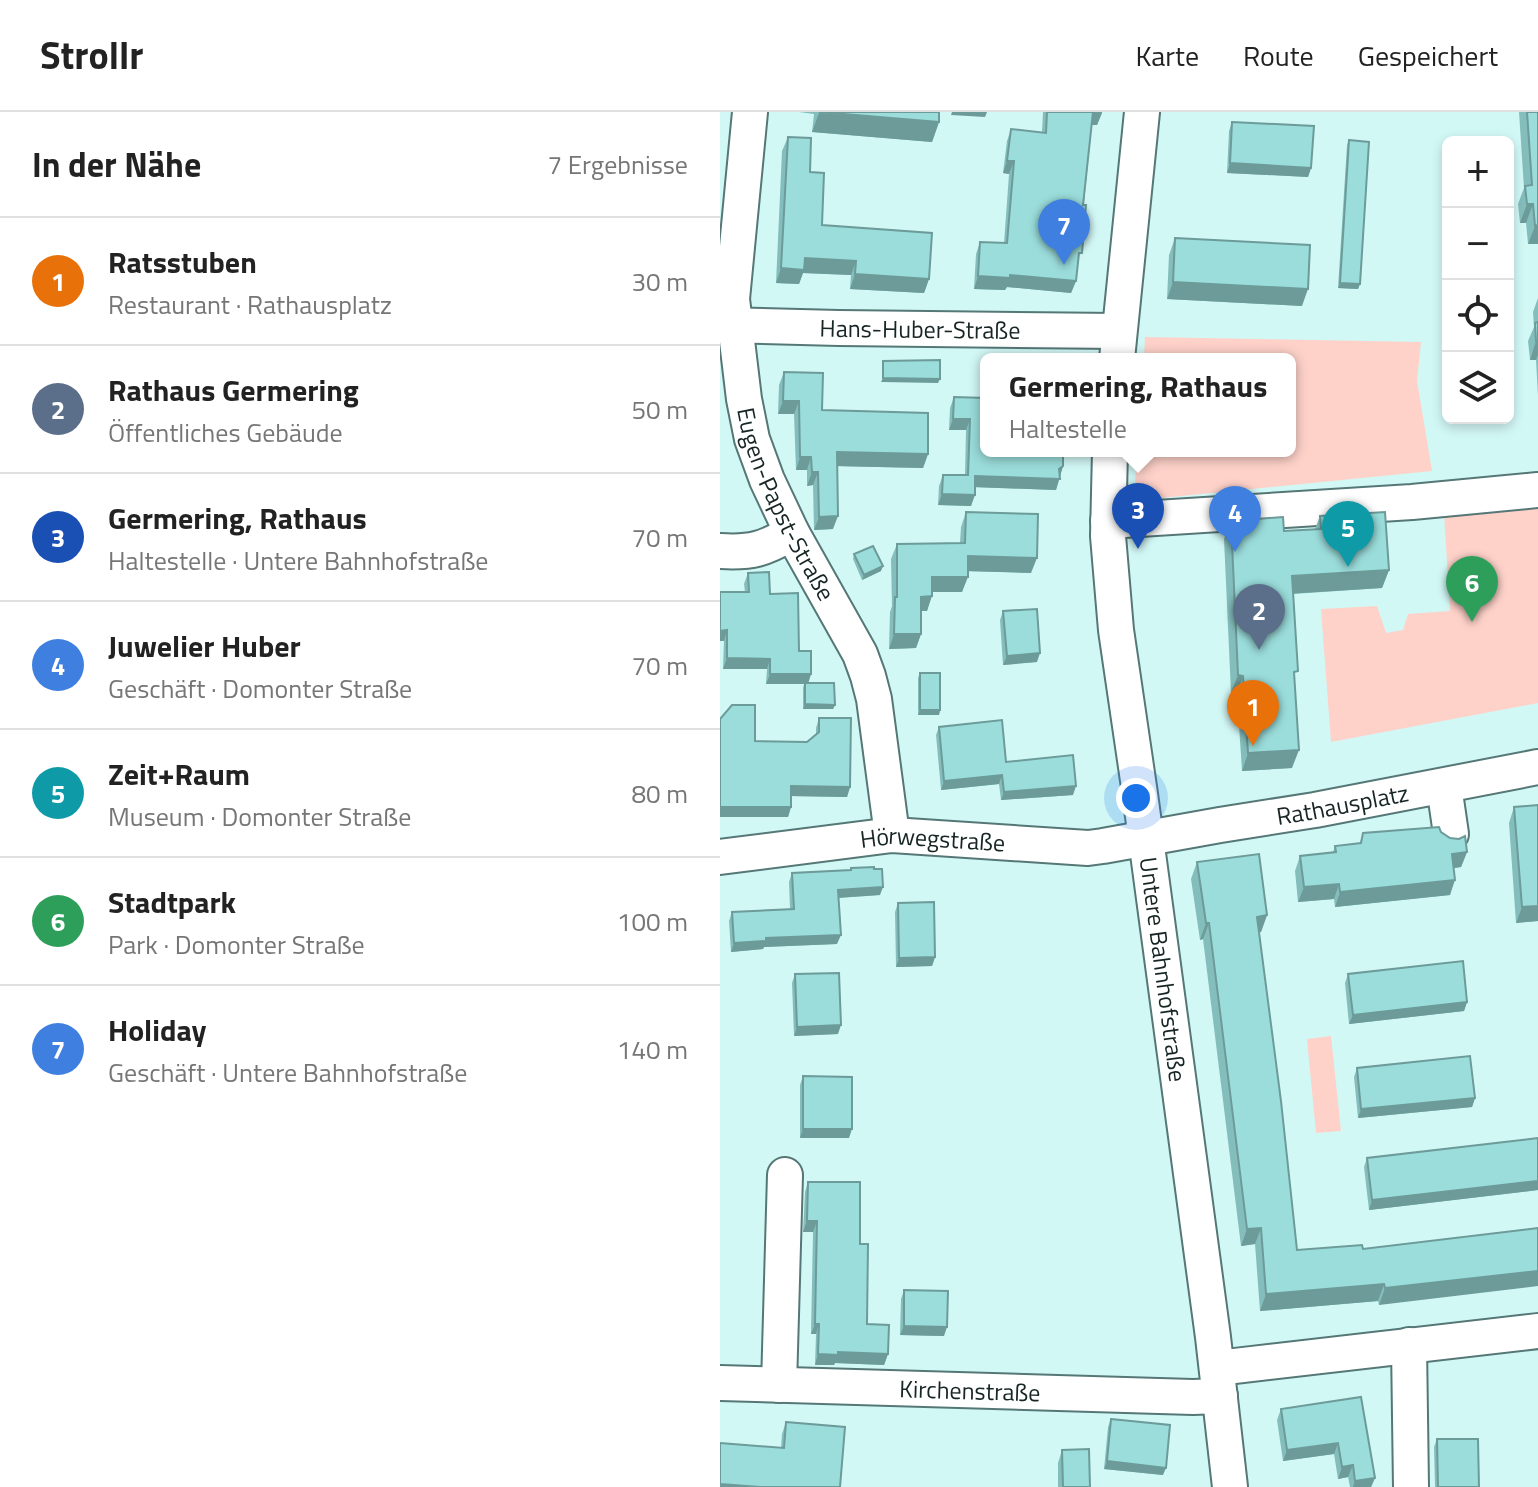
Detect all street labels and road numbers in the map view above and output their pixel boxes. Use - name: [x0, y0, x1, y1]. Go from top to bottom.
- street label: Hans-Huber-Straße: [819, 310, 1021, 348]
- street label: Eugen-Papst-Straße: [728, 404, 844, 607]
- street label: Rathausplatz: [1274, 774, 1412, 834]
- street label: Hörwegstraße: [858, 817, 1006, 860]
- street label: Untere Bahnhofstraße: [1131, 855, 1196, 1084]
- street label: Kirchenstraße: [899, 1370, 1041, 1410]

